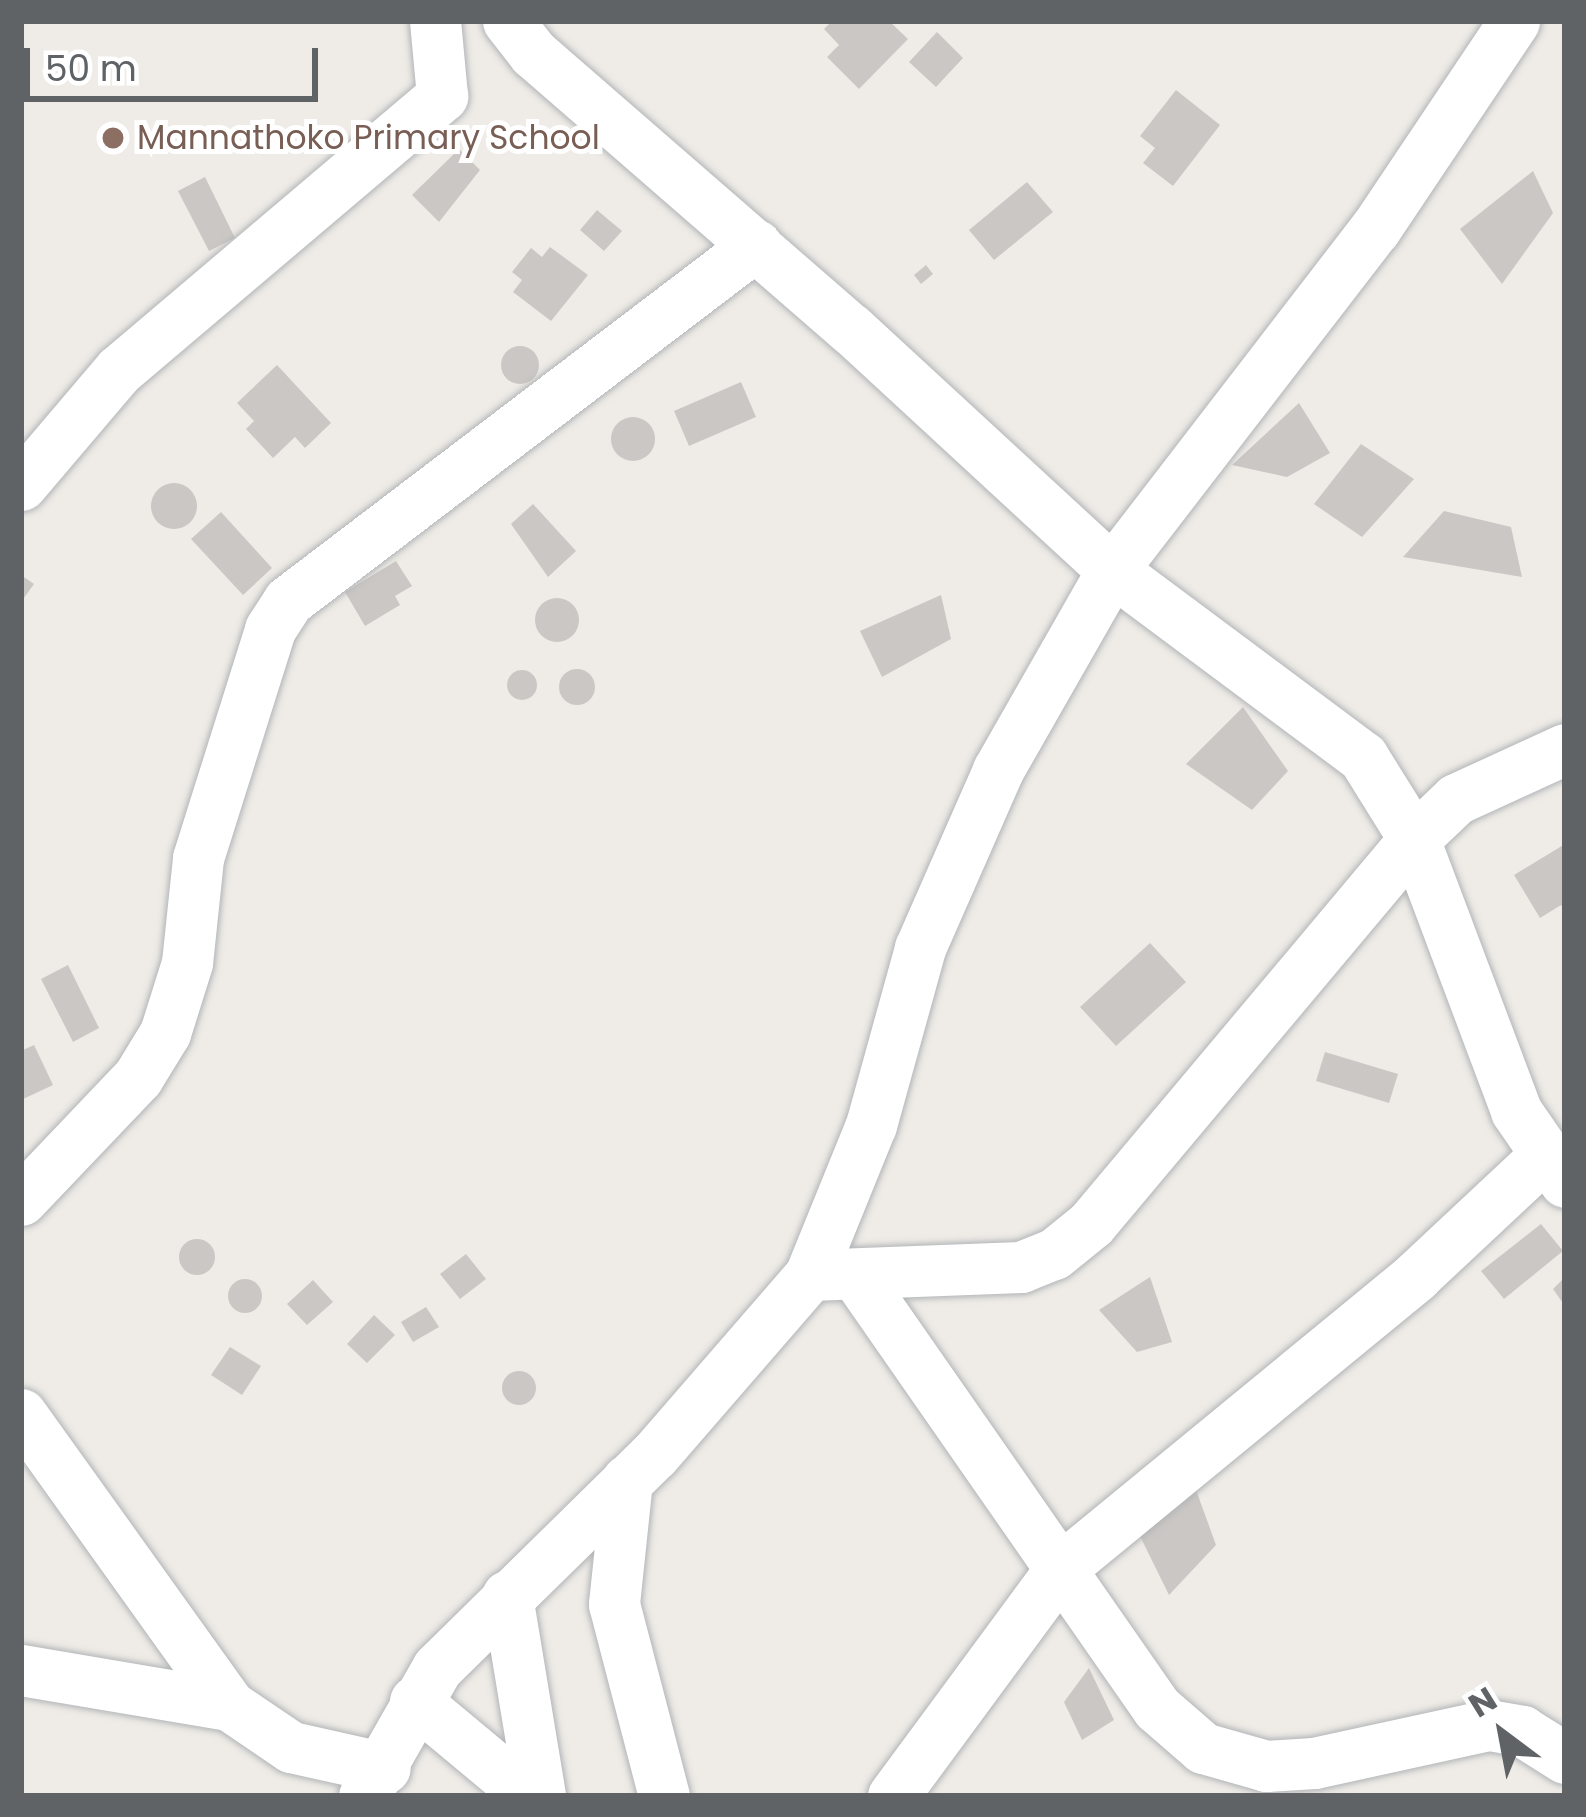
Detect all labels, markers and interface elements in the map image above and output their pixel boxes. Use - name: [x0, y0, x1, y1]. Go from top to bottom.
- scale bar: [30, 24, 324, 98]
- text: 50 m: [45, 43, 137, 94]
- place label: Mannathoko Primary School: [137, 118, 600, 158]
- marker: Mannathoko Primary School: [100, 125, 126, 151]
- north arrow: [1442, 1673, 1562, 1793]
- text: N: [1460, 1676, 1506, 1729]

